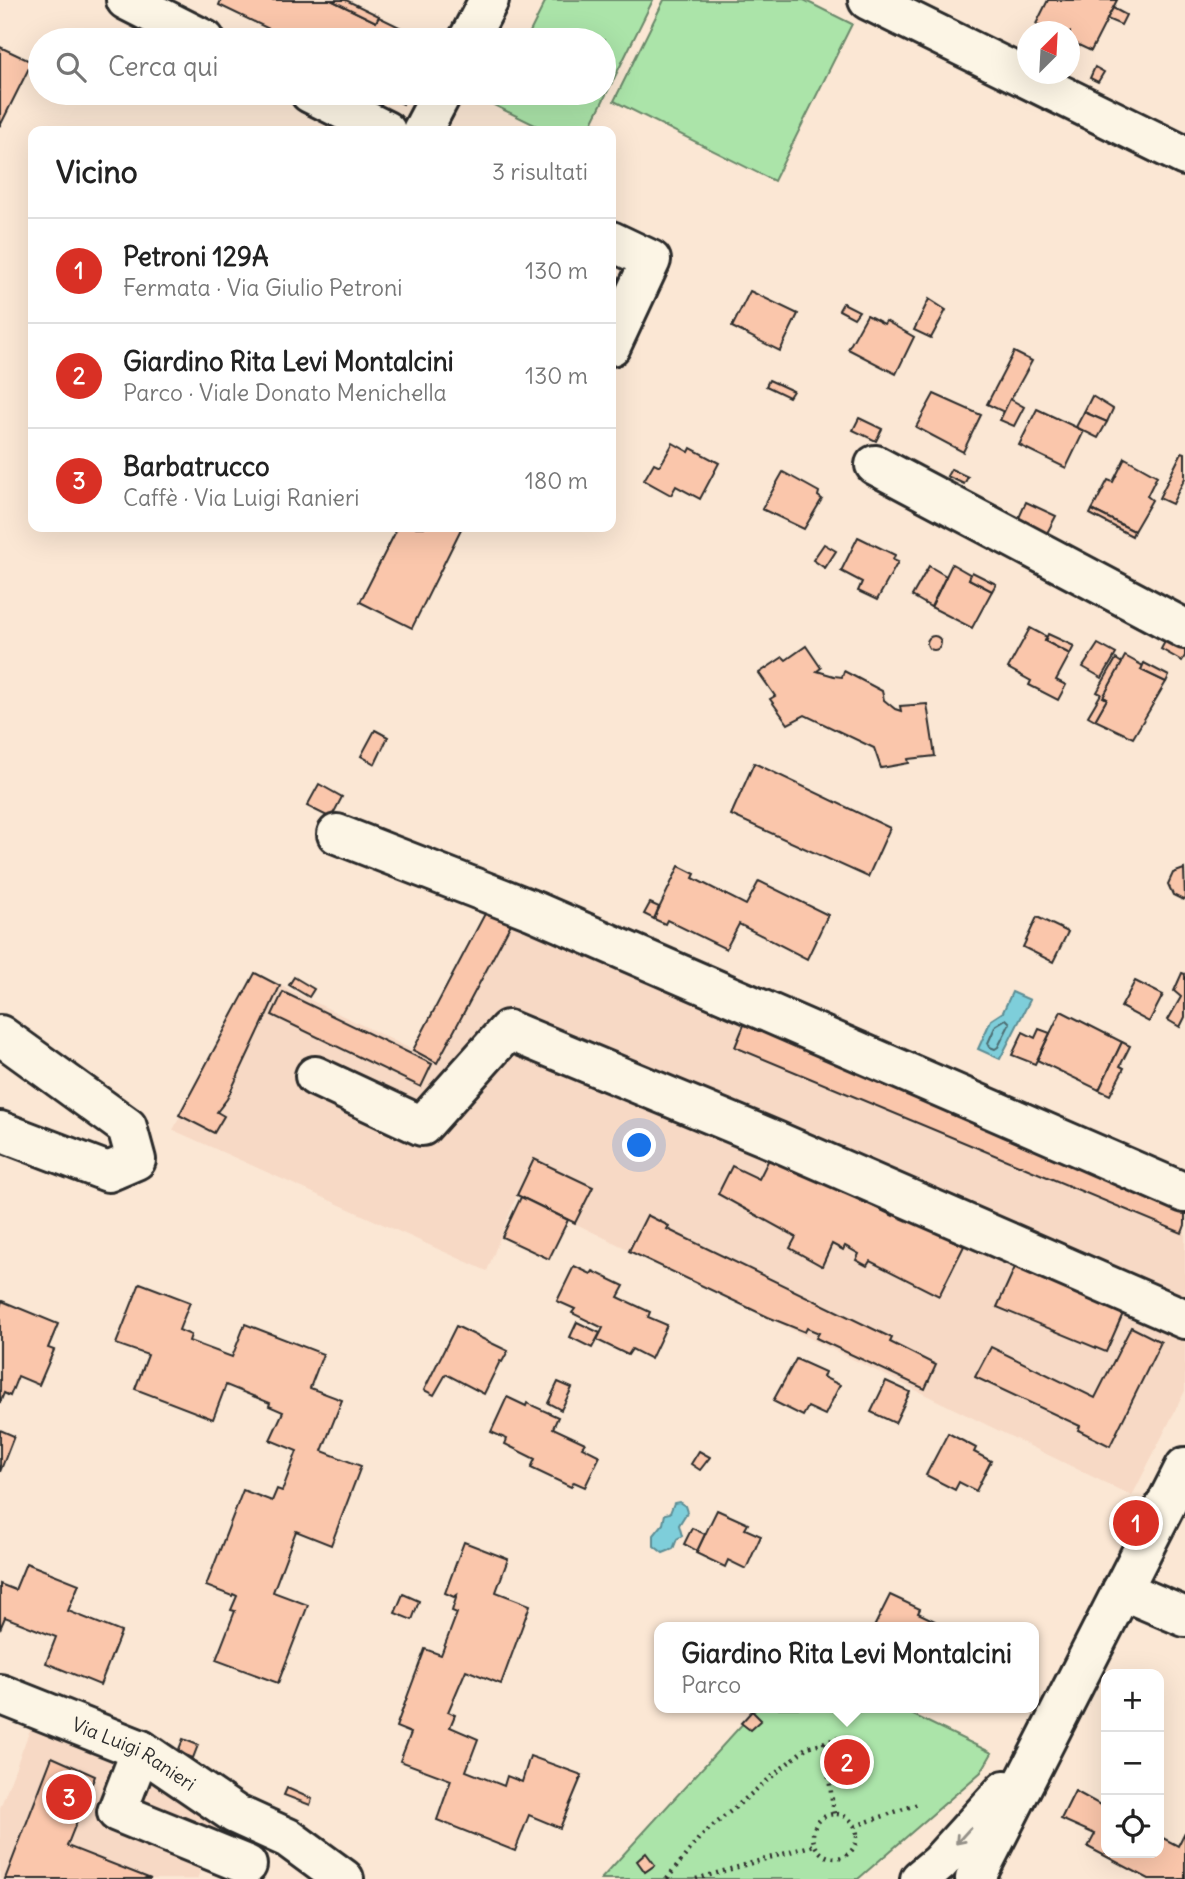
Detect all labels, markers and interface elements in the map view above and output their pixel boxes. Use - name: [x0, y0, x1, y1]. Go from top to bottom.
- north arrow: [1017, 21, 1080, 84]
- search box: [28, 28, 616, 105]
- icon: search: [52, 48, 90, 86]
- text: Cerca qui: [108, 50, 218, 83]
- text: Vicino: [56, 153, 138, 191]
- text: 3 risultati: [492, 157, 588, 186]
- text: Petroni 129A: [123, 240, 269, 273]
- text: 1: [74, 256, 84, 285]
- text: 130 m: [525, 256, 588, 285]
- text: Fermata · Via Giulio Petroni: [123, 273, 402, 302]
- text: Giardino Rita Levi Montalcini: [123, 345, 454, 378]
- text: 2: [73, 361, 85, 390]
- text: 130 m: [525, 361, 588, 390]
- text: Parco · Viale Donato Menichella: [123, 378, 447, 407]
- text: Barbatrucco: [123, 450, 270, 483]
- text: 3: [72, 466, 86, 495]
- text: 180 m: [525, 466, 588, 495]
- text: Caffè · Via Luigi Ranieri: [123, 483, 359, 512]
- your location: [622, 1128, 656, 1162]
- pin: 1: [1113, 1497, 1159, 1549]
- popup: [654, 1622, 1039, 1713]
- text: Giardino Rita Levi Montalcini: [681, 1637, 1012, 1670]
- map controls: [1101, 1669, 1164, 1858]
- button: +: [1101, 1669, 1164, 1732]
- text: Parco: [681, 1670, 741, 1699]
- street label: Via Luigi Ranieri: [69, 1712, 200, 1796]
- button: −: [1101, 1732, 1164, 1795]
- pin: 2: [824, 1736, 870, 1788]
- pin: 3: [46, 1771, 92, 1823]
- button: locate: [1101, 1795, 1164, 1858]
- one-way arrow: [955, 1827, 971, 1845]

